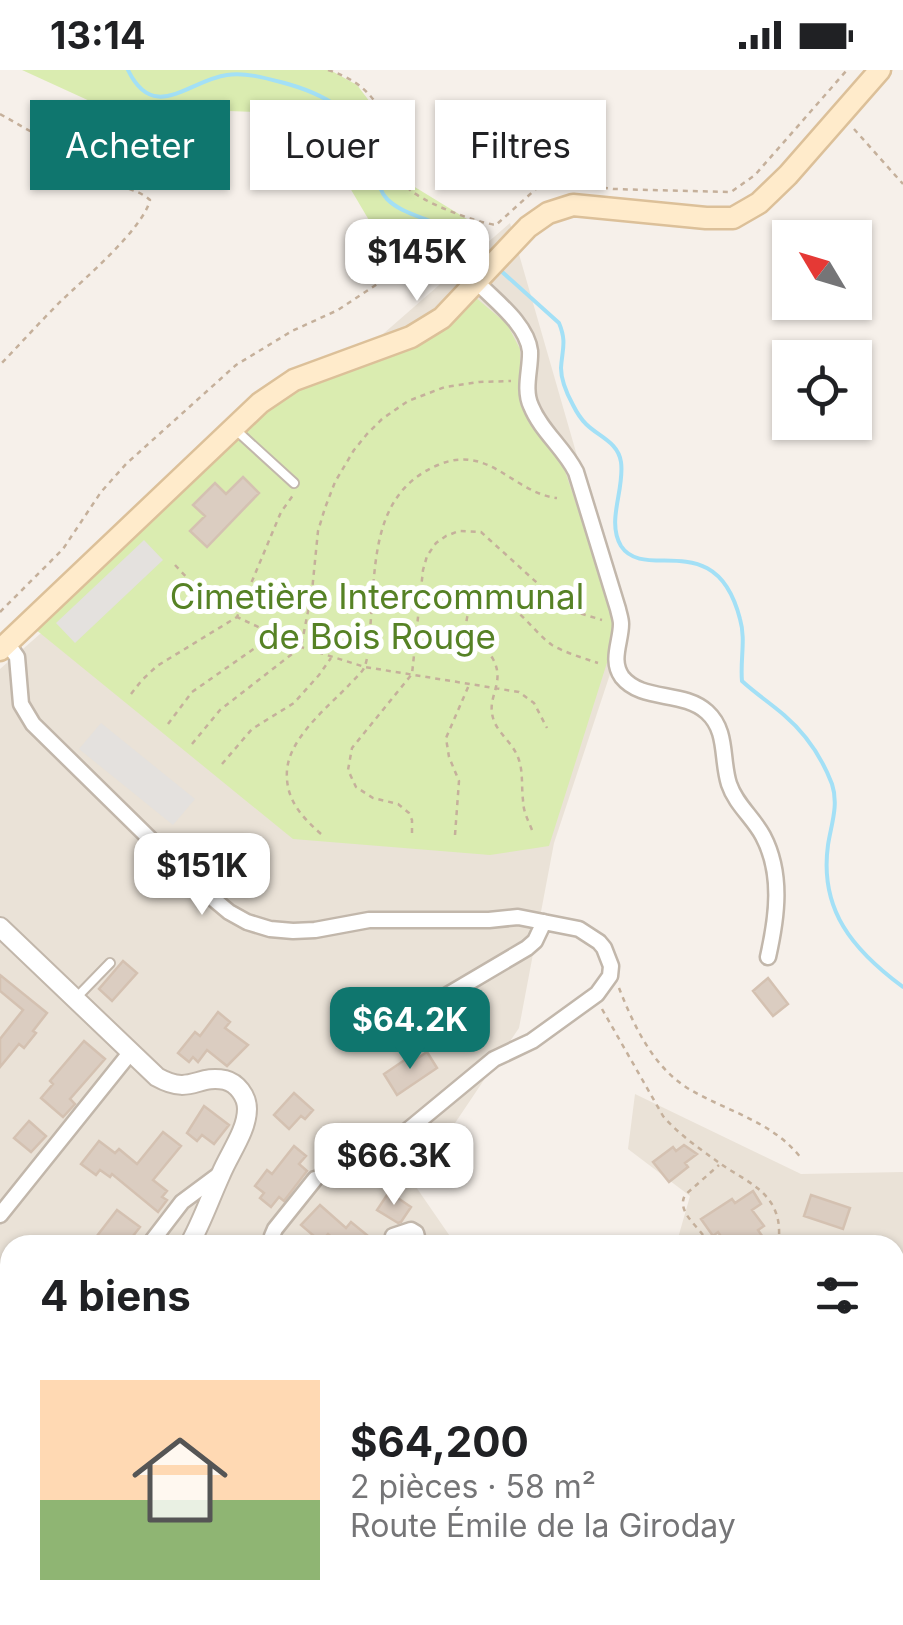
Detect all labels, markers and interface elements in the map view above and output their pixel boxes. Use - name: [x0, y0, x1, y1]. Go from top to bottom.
- text: 13:14: [50, 12, 146, 58]
- chip: Acheter: [30, 100, 230, 190]
- chip: Louer: [250, 100, 415, 190]
- chip: Filtres: [435, 100, 606, 190]
- pin: $145K: [347, 219, 487, 304]
- north arrow: [772, 220, 872, 320]
- map controls: [772, 220, 872, 440]
- text: $145K: [367, 232, 467, 271]
- button: locate: [772, 340, 872, 440]
- park label: Cimetière Intercommunal de Bois Rouge: [170, 575, 584, 657]
- pin: $151K: [132, 833, 272, 918]
- text: $151K: [156, 846, 248, 885]
- pin: $64.2K: [329, 987, 491, 1072]
- text: $64.2K: [352, 1000, 468, 1039]
- pin: $66.3K: [313, 1123, 475, 1208]
- text: $66.3K: [336, 1136, 452, 1175]
- icon: filters: [810, 1268, 865, 1323]
- text: 4 biens: [40, 1270, 191, 1321]
- text: $64,200: [350, 1416, 529, 1467]
- icon: home: [120, 1420, 240, 1540]
- text: 2 pièces · 58 m²: [350, 1467, 596, 1506]
- text: Route Émile de la Giroday: [350, 1506, 736, 1545]

